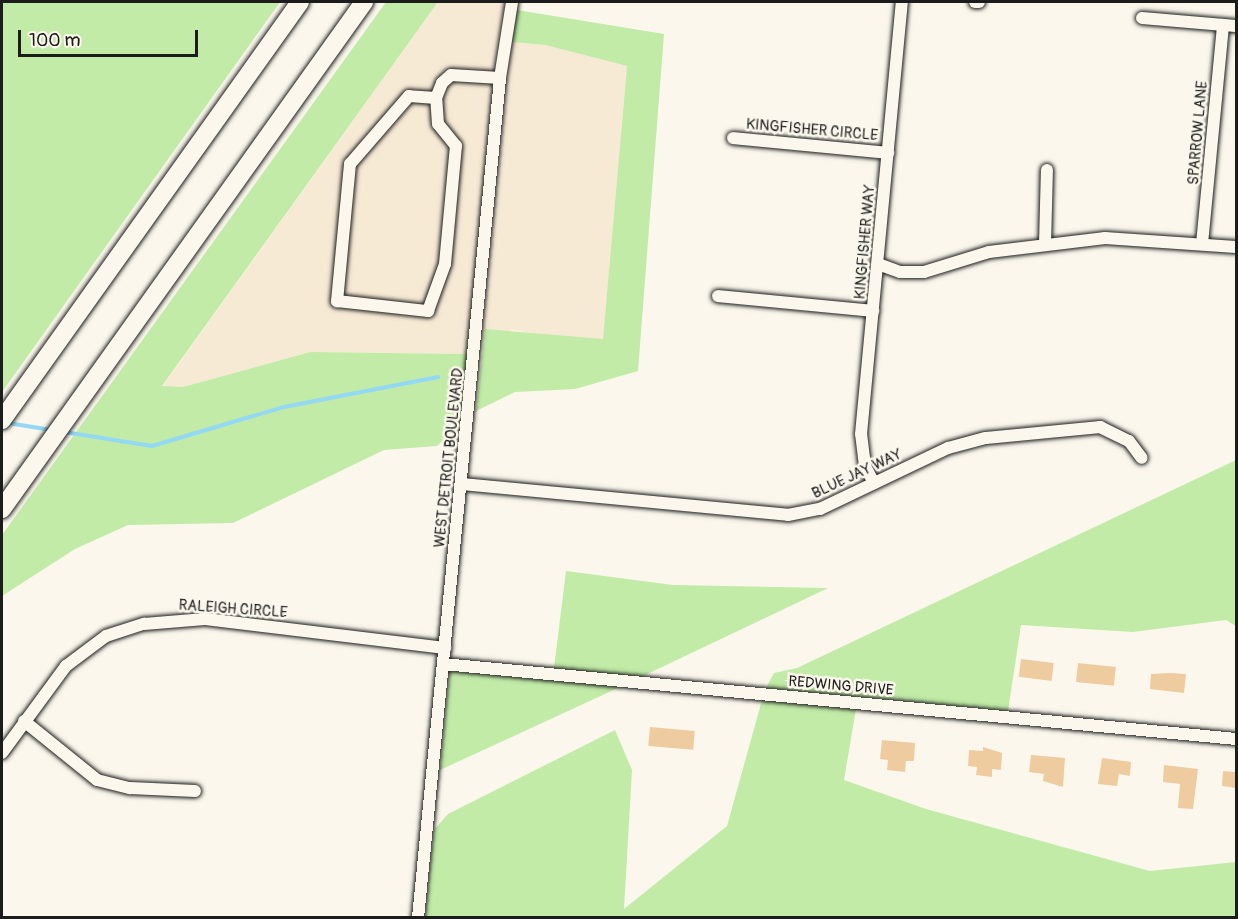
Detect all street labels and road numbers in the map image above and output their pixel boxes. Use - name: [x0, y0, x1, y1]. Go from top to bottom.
- street label: SPARROW LANE: [1184, 80, 1212, 186]
- street label: KINGFISHER CIRCLE: [745, 115, 879, 145]
- street label: KINGFISHER WAY: [851, 184, 879, 300]
- street label: WEST DETROIT BOULEVARD: [431, 367, 467, 549]
- street label: BLUE JAY WAY: [809, 445, 905, 503]
- street label: RALEIGH CIRCLE: [178, 596, 288, 622]
- street label: REDWING DRIVE: [788, 672, 894, 700]

